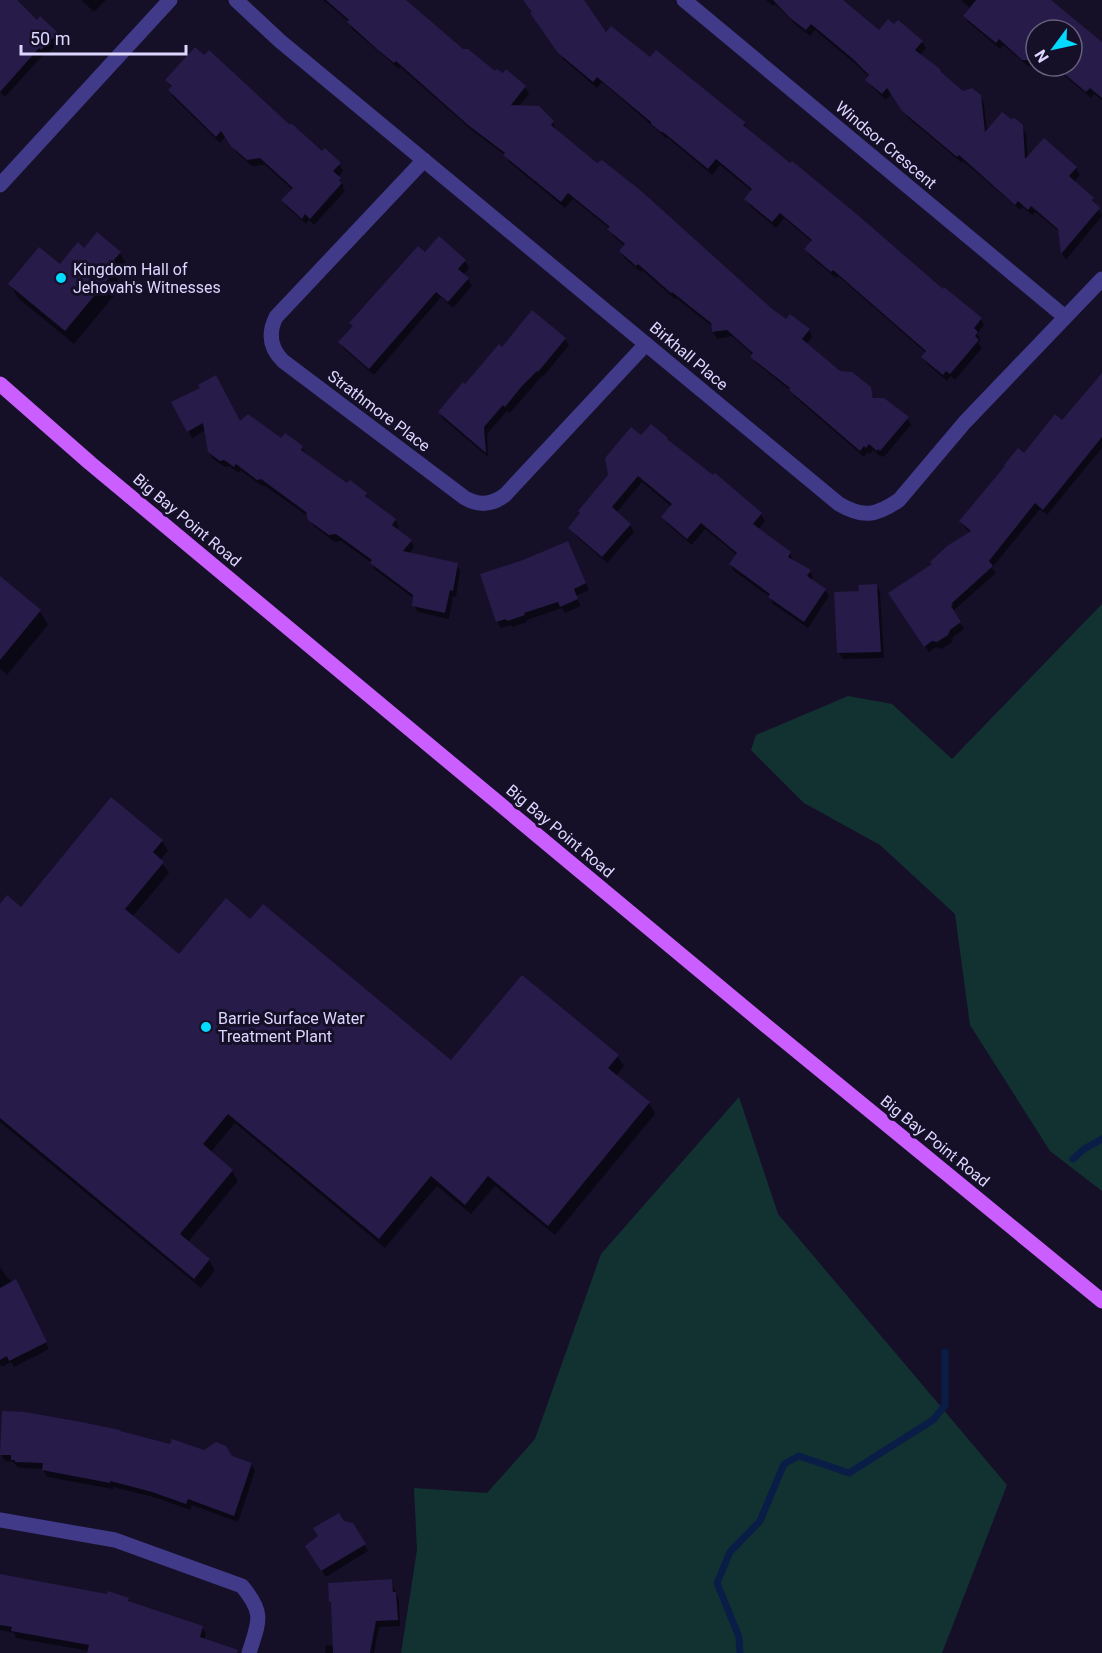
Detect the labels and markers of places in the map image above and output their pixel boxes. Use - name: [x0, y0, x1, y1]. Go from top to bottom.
- place label: Kingdom Hall of Jehovah's Witnesses: [73, 260, 221, 297]
- marker: Kingdom Hall of Jehovah's Witnesses: [54, 271, 68, 285]
- place label: Barrie Surface Water Treatment Plant: [218, 1009, 365, 1046]
- marker: Barrie Surface Water Treatment Plant: [199, 1020, 213, 1034]

